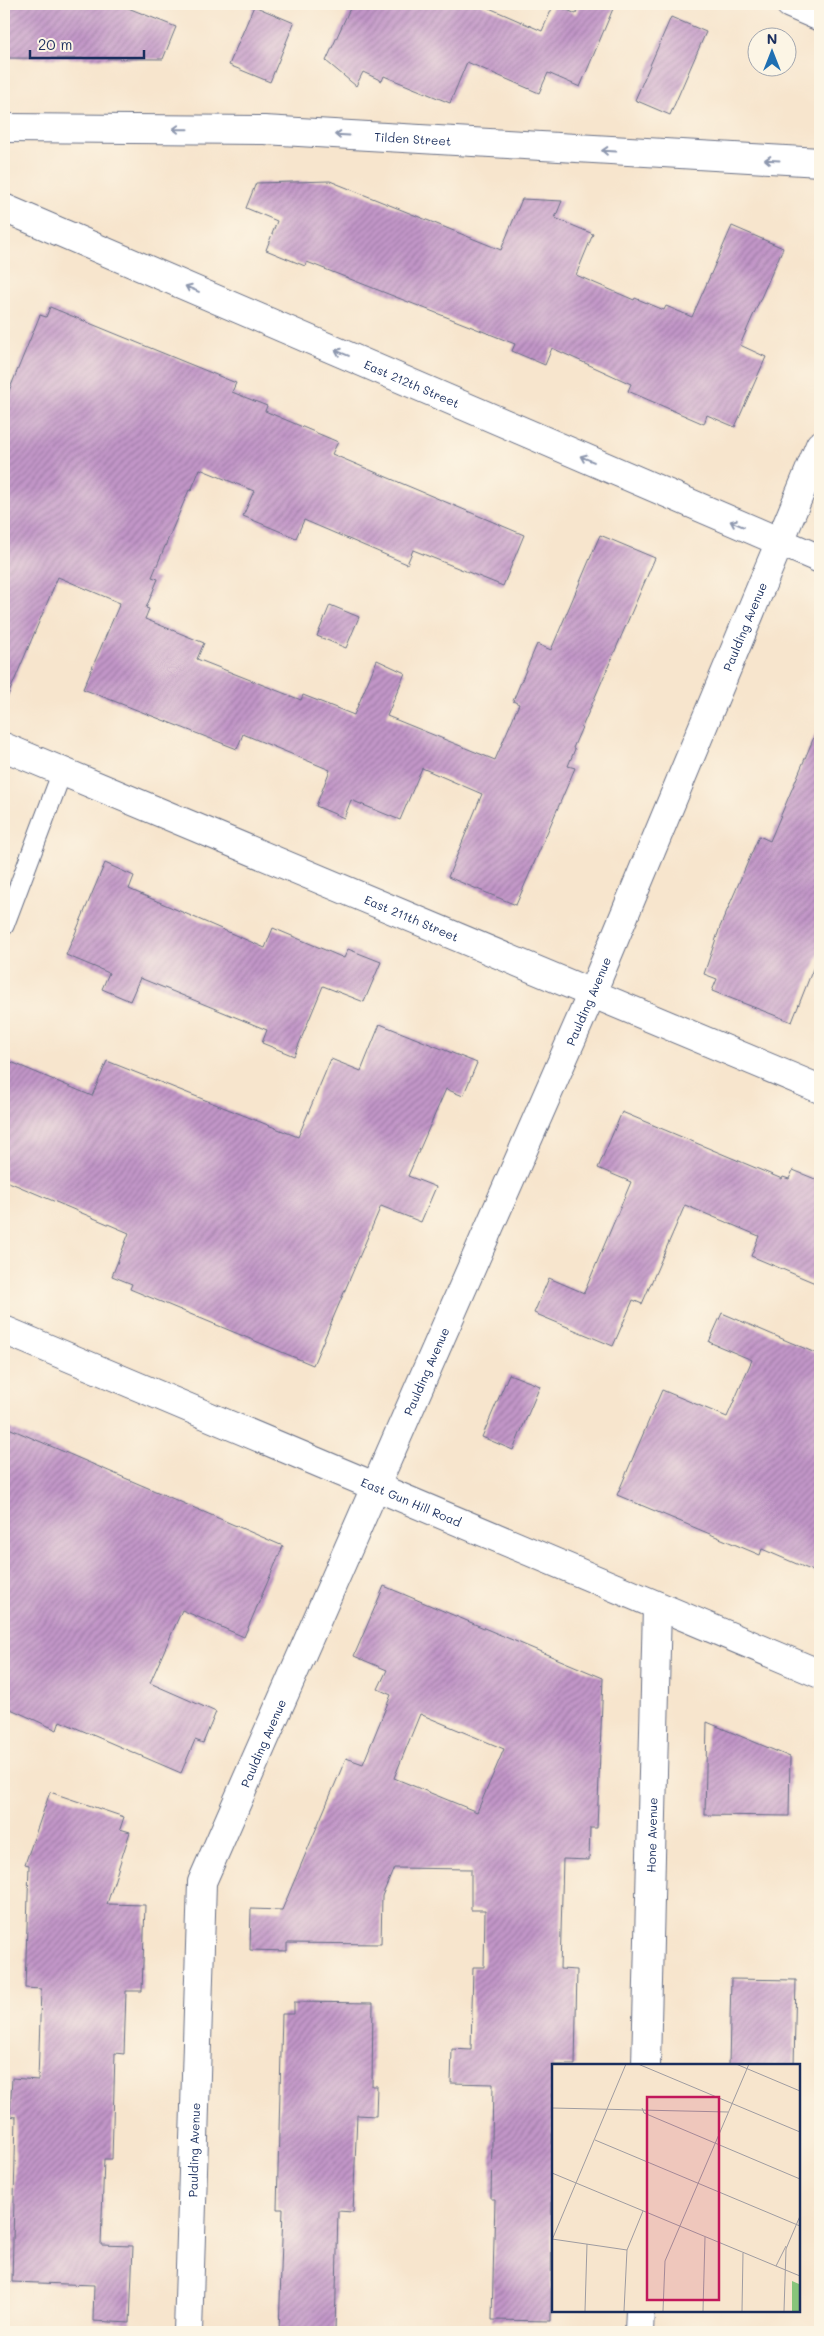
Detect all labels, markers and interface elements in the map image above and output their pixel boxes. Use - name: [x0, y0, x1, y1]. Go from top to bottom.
- scale bar: [30, 28, 144, 60]
- north arrow: [746, 28, 796, 78]
- text: N: [767, 29, 777, 48]
- text: 20 m: [38, 34, 72, 54]
- one-way arrow: [172, 125, 188, 134]
- street label: Tilden Street: [374, 128, 452, 149]
- one-way arrow: [335, 130, 351, 139]
- one-way arrow: [602, 146, 618, 155]
- one-way arrow: [764, 155, 780, 164]
- one-way arrow: [185, 284, 201, 293]
- one-way arrow: [335, 348, 350, 358]
- street label: East 212th Street: [362, 356, 462, 411]
- one-way arrow: [580, 454, 595, 464]
- one-way arrow: [730, 518, 745, 528]
- street label: Paulding Avenue: [719, 580, 770, 673]
- street label: East 211th Street: [362, 891, 461, 945]
- street label: Paulding Avenue: [562, 954, 614, 1048]
- street label: Paulding Avenue: [400, 1325, 452, 1418]
- street label: East Gun Hill Road: [359, 1473, 464, 1530]
- street label: Paulding Avenue: [237, 1696, 289, 1790]
- street label: Hone Avenue: [643, 1797, 660, 1873]
- inset map: [552, 2064, 799, 2311]
- street label: Paulding Avenue: [184, 2102, 203, 2198]

